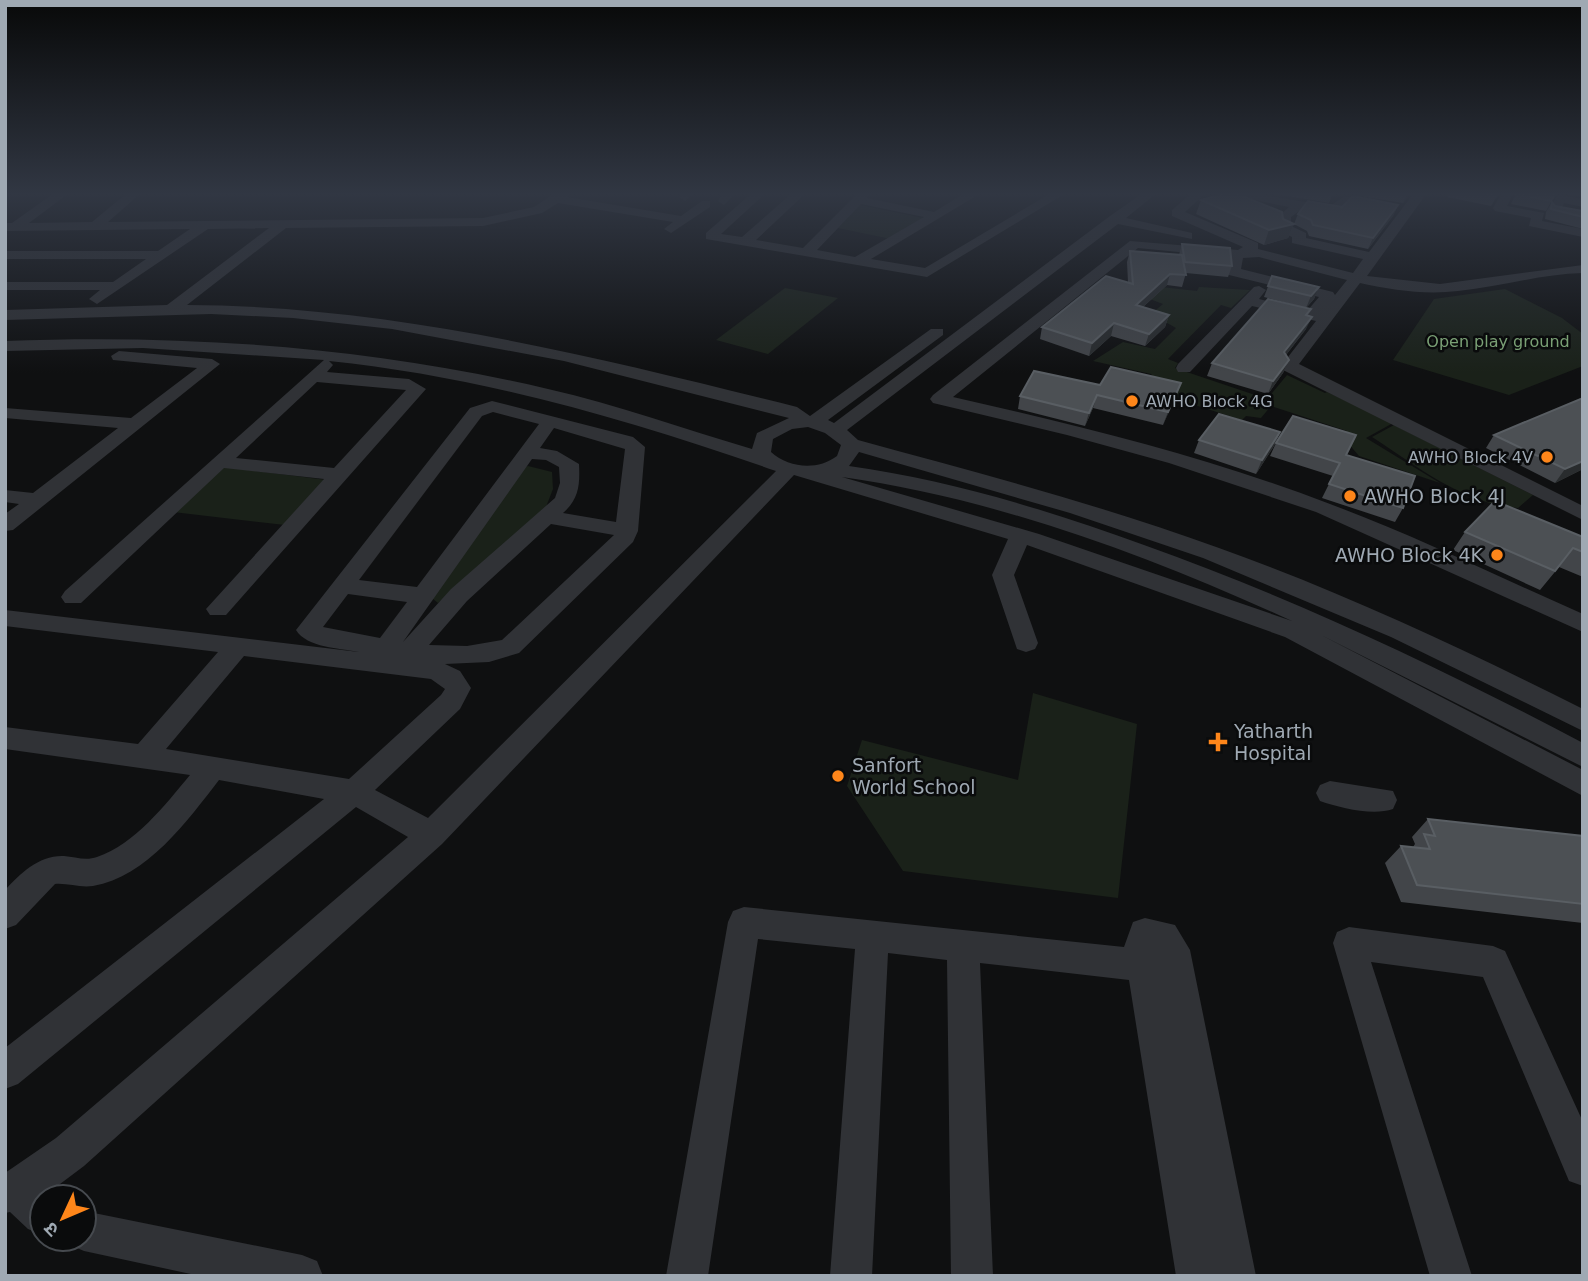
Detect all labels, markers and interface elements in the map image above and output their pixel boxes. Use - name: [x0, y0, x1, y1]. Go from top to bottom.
- park label: Open play ground: [1426, 332, 1570, 351]
- place label: AWHO Block 4G: [1146, 392, 1273, 411]
- marker: AWHO Block 4G: [1124, 393, 1140, 409]
- place label: AWHO Block 4V: [1408, 448, 1533, 467]
- marker: AWHO Block 4V: [1539, 449, 1555, 465]
- place label: AWHO Block 4J: [1364, 485, 1505, 507]
- marker: AWHO Block 4J: [1342, 488, 1358, 504]
- place label: AWHO Block 4K: [1335, 544, 1484, 566]
- marker: AWHO Block 4K: [1489, 547, 1505, 563]
- place label: Yatharth Hospital: [1233, 720, 1313, 764]
- marker: Yatharth Hospital: [1208, 732, 1228, 752]
- place label: Sanfort World School: [852, 754, 976, 798]
- marker: Sanfort World School: [830, 768, 846, 784]
- north arrow: [28, 1183, 98, 1253]
- text: उ: [38, 1218, 63, 1241]

